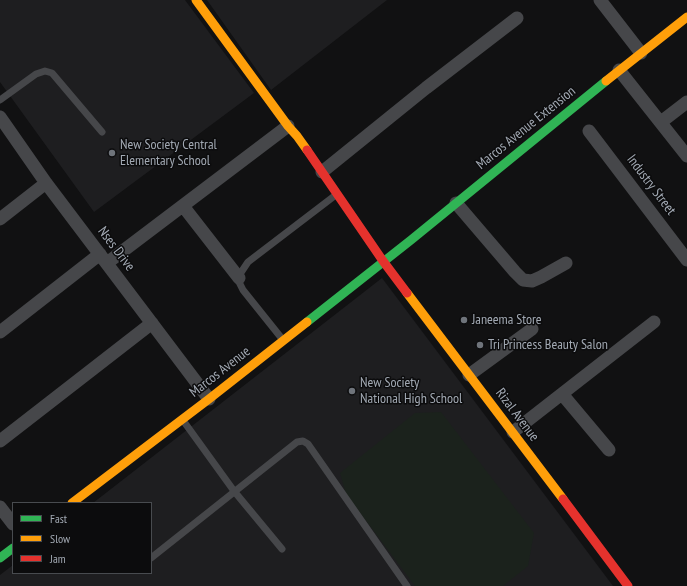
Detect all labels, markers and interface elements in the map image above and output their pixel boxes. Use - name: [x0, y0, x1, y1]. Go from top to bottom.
- street label: Marcos Avenue Extension: [473, 83, 579, 173]
- place label: New Society Central Elementary School: [120, 137, 217, 170]
- marker: New Society Central Elementary School: [107, 148, 117, 158]
- street label: Industry Street: [623, 152, 679, 218]
- street label: Nses Drive: [94, 224, 138, 274]
- place label: Janeema Store: [472, 312, 542, 328]
- marker: Janeema Store: [459, 315, 469, 325]
- place label: Tri Princess Beauty Salon: [488, 337, 608, 353]
- marker: Tri Princess Beauty Salon: [475, 340, 485, 350]
- street label: Marcos Avenue: [186, 343, 254, 401]
- place label: New Society National High School: [360, 375, 462, 408]
- street label: Rizal Avenue: [492, 385, 542, 445]
- marker: New Society National High School: [347, 386, 357, 396]
- legend: [12, 502, 152, 574]
- text: Fast: [50, 511, 67, 526]
- text: Slow: [50, 531, 70, 546]
- text: Jam: [50, 551, 66, 566]

